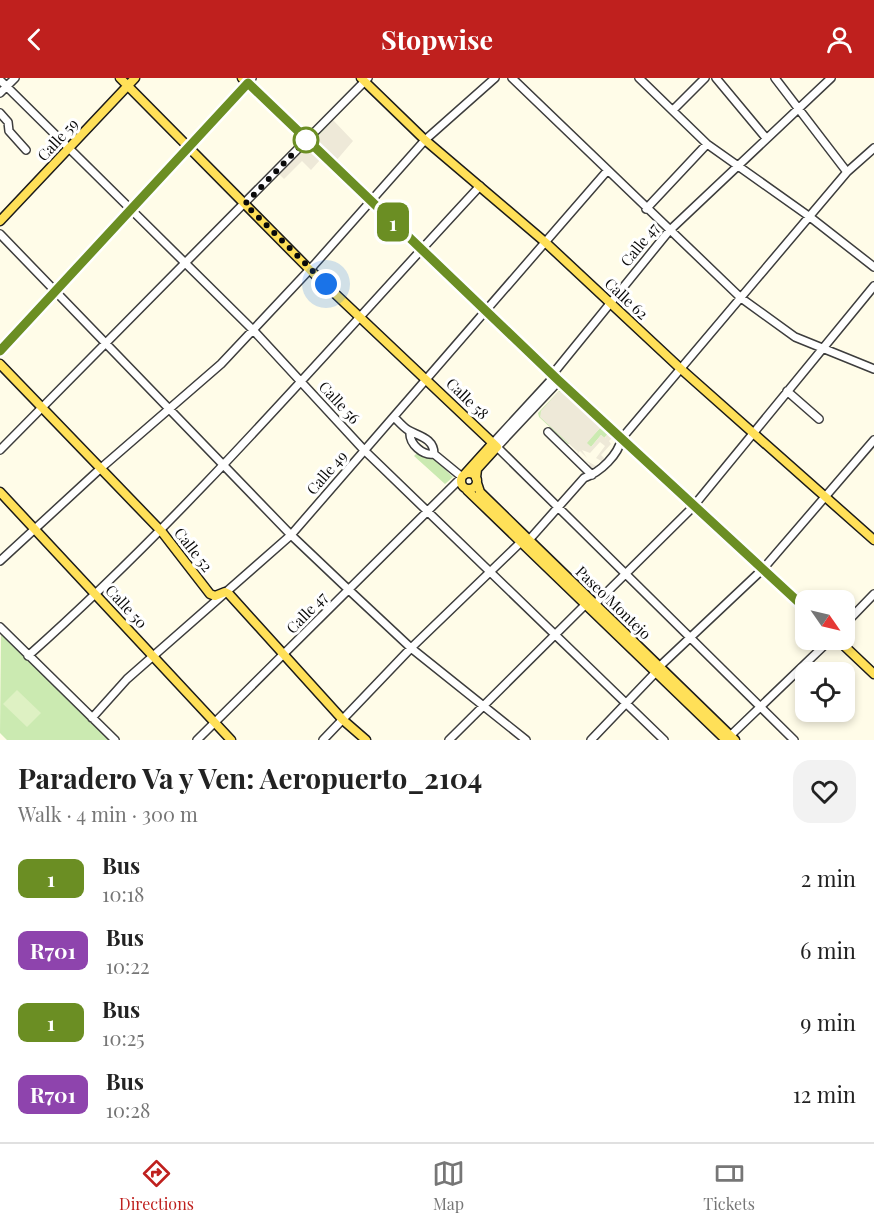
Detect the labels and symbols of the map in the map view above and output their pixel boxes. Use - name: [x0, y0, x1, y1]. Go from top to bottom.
- street label: Calle 59: [32, 114, 82, 165]
- unlabelled marker: [293, 127, 319, 153]
- line badge: 1: [374, 202, 412, 242]
- street label: Calle 47: [616, 218, 663, 270]
- your location: [311, 269, 341, 299]
- street label: Calle 62: [601, 273, 653, 323]
- street label: Calle 58: [442, 373, 493, 424]
- street label: Calle 56: [315, 377, 365, 428]
- street label: Calle 49: [302, 446, 351, 499]
- street label: Calle 52: [170, 523, 217, 576]
- street label: Paseo Montejo: [572, 561, 656, 643]
- street label: Calle 50: [101, 580, 152, 632]
- street label: Calle 47: [282, 587, 331, 637]
- north arrow: [795, 590, 855, 650]

